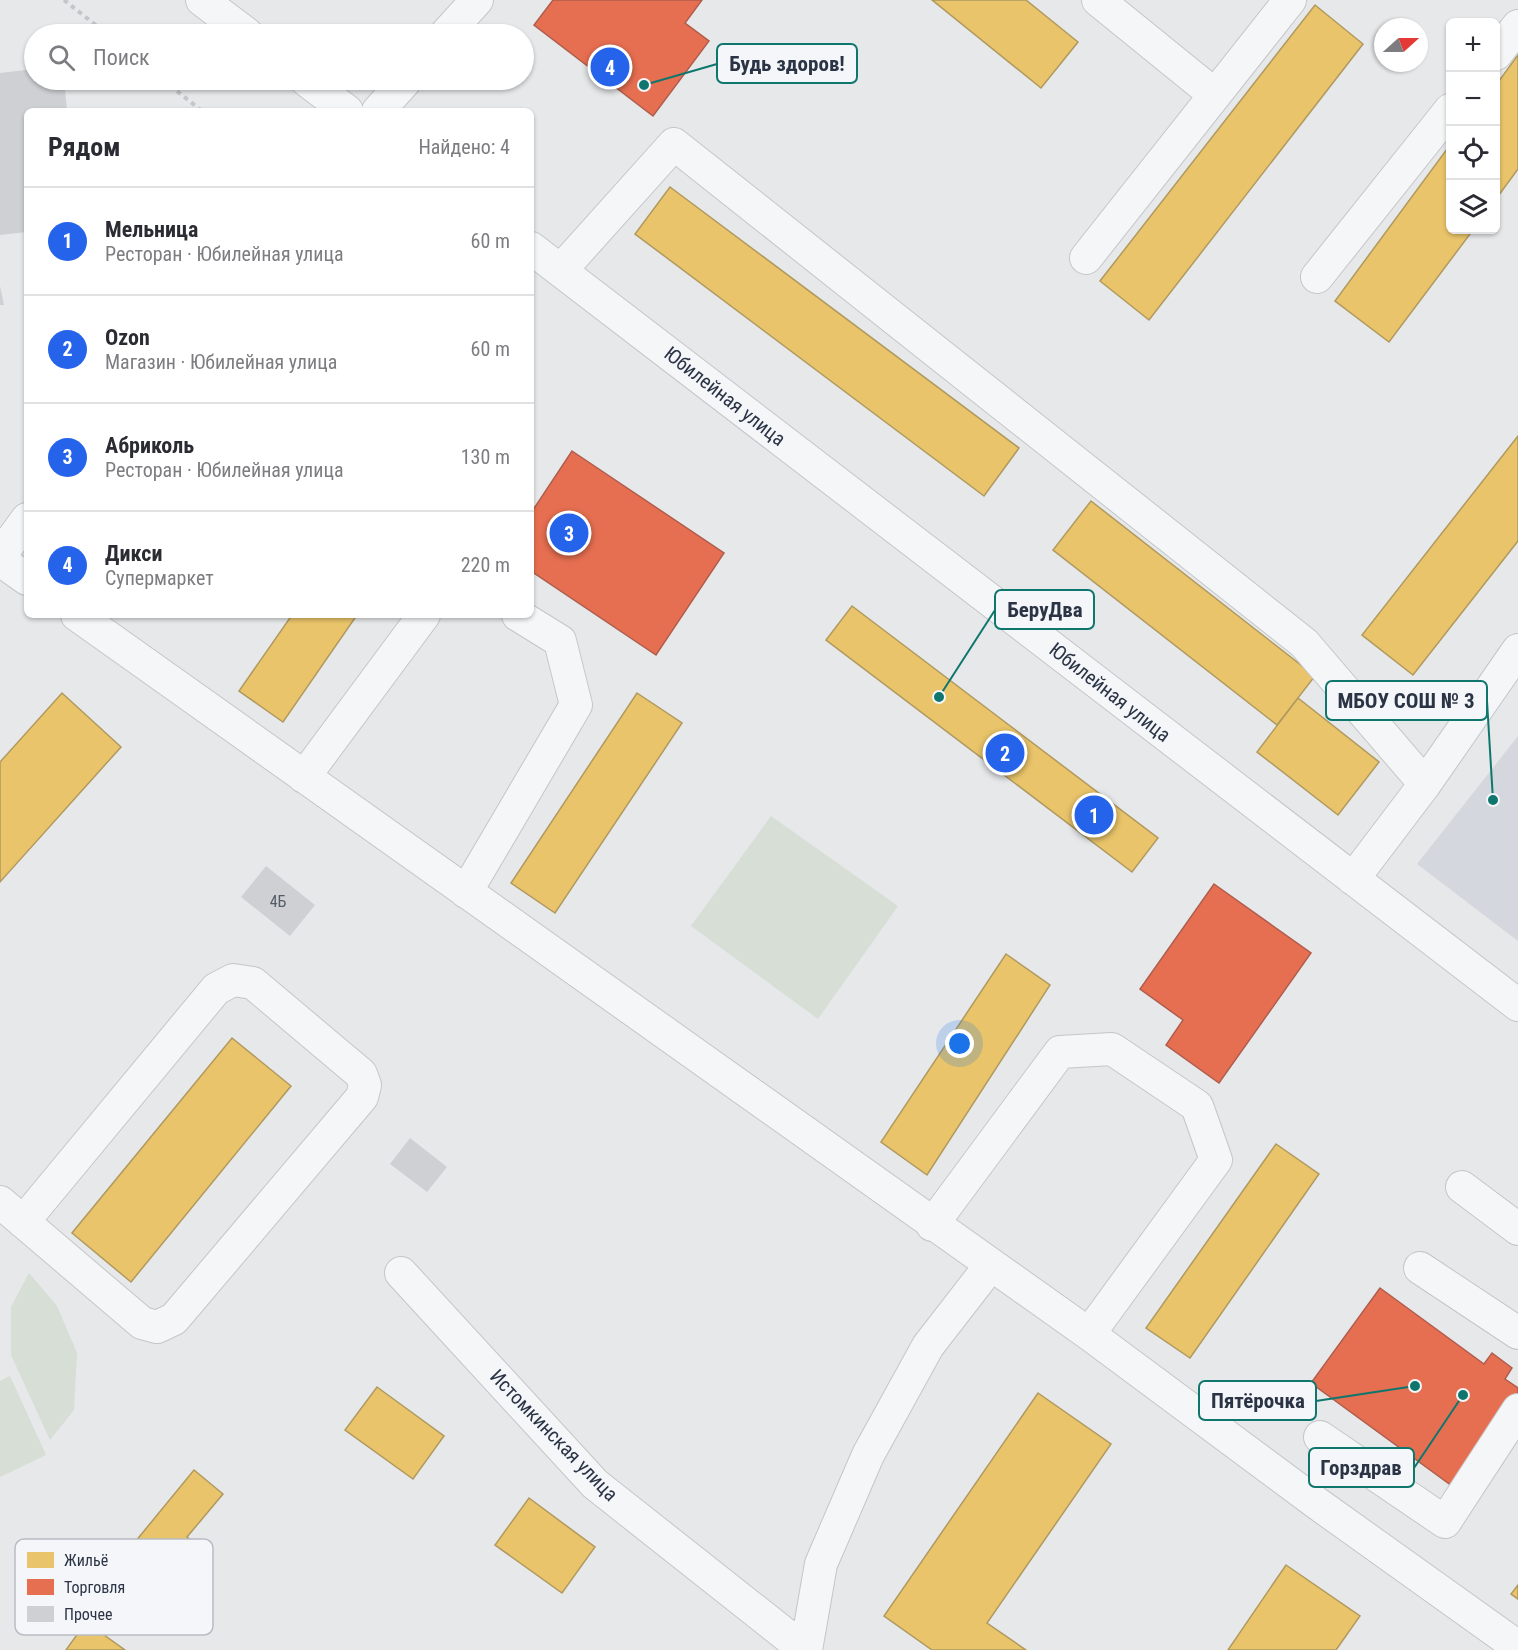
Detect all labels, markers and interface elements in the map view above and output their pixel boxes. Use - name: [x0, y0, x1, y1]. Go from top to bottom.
- north arrow: [1374, 18, 1428, 72]
- map controls: [1446, 18, 1500, 234]
- button: +: [1446, 18, 1500, 72]
- search box: [24, 24, 534, 90]
- icon: search: [45, 41, 78, 74]
- pin: 4: [590, 44, 630, 90]
- callout: Будь здоров!: [717, 44, 857, 83]
- text: Поиск: [93, 45, 150, 70]
- text: Будь здоров!: [729, 52, 845, 76]
- button: −: [1446, 72, 1500, 126]
- button: locate: [1446, 126, 1500, 180]
- text: Рядом: [48, 132, 120, 162]
- text: Найдено: 4: [418, 135, 510, 159]
- button: layers: [1446, 180, 1500, 234]
- text: Мельница: [105, 217, 198, 242]
- text: 1: [62, 229, 73, 253]
- text: 60 m: [471, 229, 510, 253]
- text: Ресторан · Юбилейная улица: [105, 242, 344, 266]
- text: Ozon: [105, 325, 150, 350]
- text: 2: [62, 337, 73, 361]
- text: 60 m: [471, 337, 510, 361]
- street label: Юбилейная улица: [660, 341, 790, 451]
- text: Магазин · Юбилейная улица: [105, 350, 337, 374]
- text: Абриколь: [105, 433, 194, 458]
- text: 3: [62, 445, 73, 469]
- text: 130 m: [461, 445, 510, 469]
- text: Ресторан · Юбилейная улица: [105, 458, 344, 482]
- pin: 3: [550, 510, 588, 556]
- text: Дикси: [105, 541, 162, 566]
- text: 4: [62, 553, 73, 577]
- text: 220 m: [461, 553, 510, 577]
- text: Супермаркет: [105, 566, 214, 590]
- callout: БеруДва: [995, 590, 1094, 629]
- text: БеруДва: [1007, 598, 1083, 622]
- street label: Юбилейная улица: [1045, 637, 1175, 747]
- callout: МБОУ СОШ № 3: [1326, 681, 1487, 720]
- text: МБОУ СОШ № 3: [1337, 689, 1475, 713]
- pin: 2: [986, 730, 1024, 776]
- pin: 1: [1074, 792, 1114, 838]
- house number: 4Б: [270, 892, 287, 911]
- your location: [945, 1029, 974, 1058]
- street label: Истомкинская улица: [485, 1364, 623, 1506]
- callout: Пятёрочка: [1199, 1381, 1316, 1420]
- text: Пятёрочка: [1211, 1389, 1305, 1413]
- callout: Горздрав: [1309, 1448, 1414, 1487]
- text: Горздрав: [1320, 1456, 1402, 1480]
- legend: [15, 1539, 213, 1635]
- text: Жильё: [64, 1551, 108, 1570]
- text: Торговля: [64, 1578, 125, 1597]
- text: Прочее: [64, 1605, 113, 1624]

